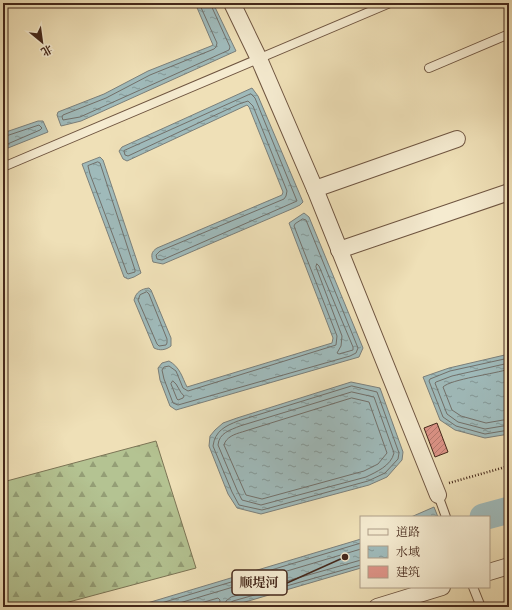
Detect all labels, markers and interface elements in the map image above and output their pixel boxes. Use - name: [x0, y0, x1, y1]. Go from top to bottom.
- north arrow: [22, 22, 62, 62]
- text: 北: [39, 42, 55, 60]
- legend: [360, 516, 490, 588]
- text: 道路: [396, 524, 420, 539]
- text: 水域: [396, 544, 420, 559]
- text: 建筑: [396, 564, 420, 579]
- callout: 顺堤河: [232, 570, 287, 595]
- text: 顺堤河: [239, 574, 279, 590]

